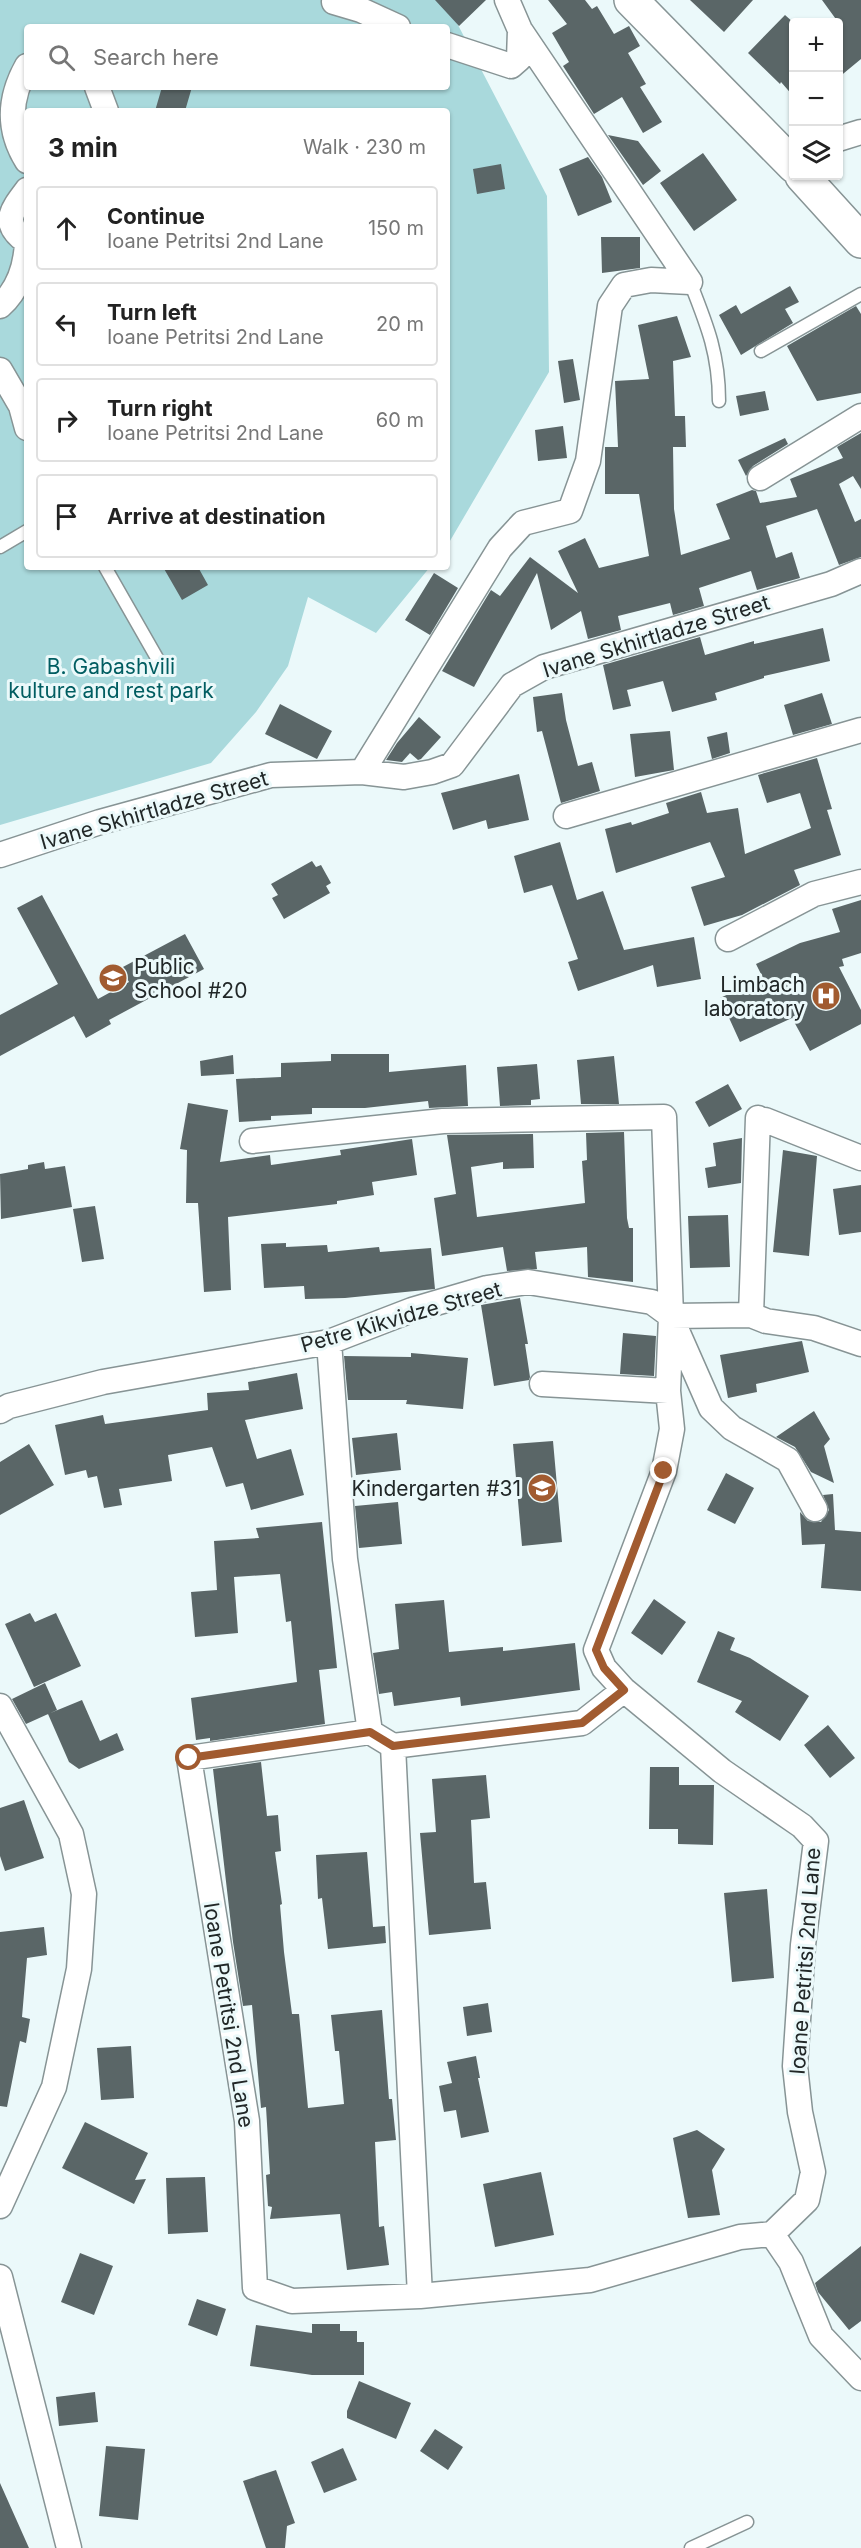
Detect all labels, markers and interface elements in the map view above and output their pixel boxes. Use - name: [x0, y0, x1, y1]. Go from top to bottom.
- map controls: [789, 18, 843, 180]
- button: +: [789, 18, 843, 72]
- search box: [24, 24, 450, 90]
- icon: search: [45, 41, 78, 74]
- text: Search here: [93, 44, 219, 70]
- button: −: [789, 72, 843, 126]
- button: layers: [789, 126, 843, 180]
- text: 3 min: [48, 132, 118, 163]
- text: Walk · 230 m: [303, 135, 426, 159]
- text: Continue: [107, 203, 205, 229]
- icon: ahead: [50, 212, 83, 245]
- text: 150 m: [368, 216, 424, 240]
- text: Ioane Petritsi 2nd Lane: [107, 229, 324, 253]
- text: Turn left: [107, 299, 197, 325]
- icon: left: [50, 308, 83, 341]
- text: 20 m: [376, 312, 424, 336]
- text: Ioane Petritsi 2nd Lane: [107, 325, 324, 349]
- text: Turn right: [107, 395, 213, 421]
- icon: right: [50, 404, 83, 437]
- text: 60 m: [376, 408, 424, 432]
- text: Ioane Petritsi 2nd Lane: [107, 421, 324, 445]
- icon: arrive: [50, 500, 83, 533]
- text: Arrive at destination: [107, 503, 326, 529]
- street label: Ivane Skhirtladze Street: [540, 590, 773, 682]
- park label: B. Gabashvili kulture and rest park: [8, 654, 214, 703]
- street label: Ivane Skhirtladze Street: [37, 765, 271, 855]
- place label: Public School #20: [134, 954, 247, 1003]
- school or university icon: Public School #20: [97, 962, 129, 994]
- place label: Limbach laboratory: [704, 972, 805, 1021]
- hospital icon: Limbach laboratory: [810, 980, 842, 1012]
- street label: Petre Kikvidze Street: [298, 1276, 504, 1358]
- route end: [650, 1457, 676, 1483]
- school or university icon: Kindergarten #31: [526, 1472, 558, 1504]
- place label: Kindergarten #31: [351, 1476, 521, 1501]
- route start: [175, 1744, 201, 1770]
- street label: Ioane Petritsi 2nd Lane: [785, 1847, 825, 2075]
- street label: Ioane Petritsi 2nd Lane: [199, 1901, 259, 2129]

